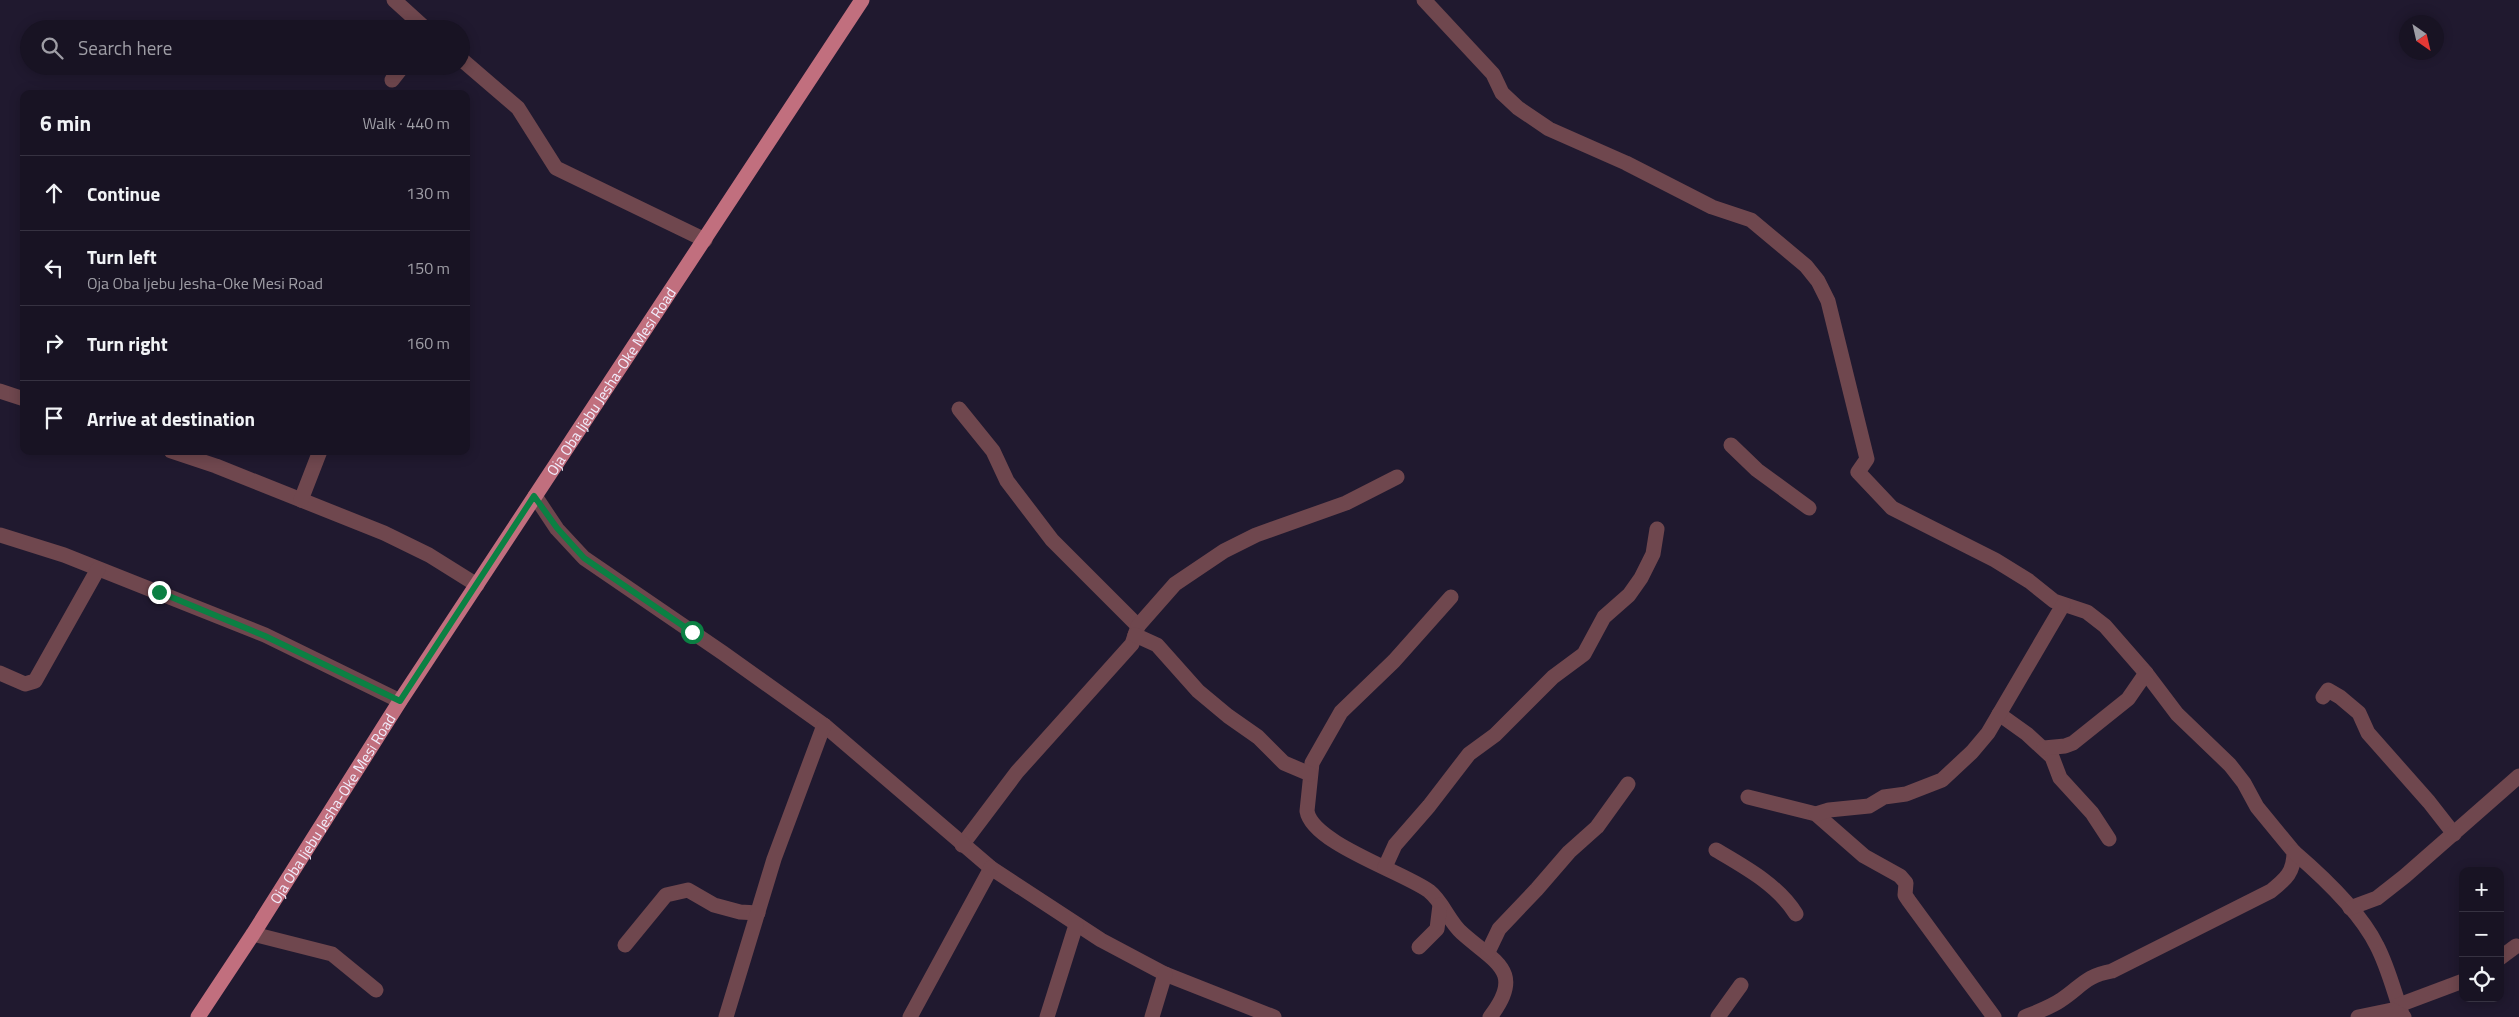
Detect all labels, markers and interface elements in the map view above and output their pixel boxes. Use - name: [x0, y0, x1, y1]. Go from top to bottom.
- north arrow: [2399, 15, 2444, 60]
- search box: [20, 20, 470, 75]
- text: Search here: [78, 33, 172, 62]
- icon: search: [38, 34, 66, 62]
- text: 6 min: [40, 107, 91, 139]
- text: Walk · 440 m: [362, 111, 450, 135]
- icon: ahead: [40, 179, 68, 207]
- text: Continue: [87, 179, 160, 208]
- text: 130 m: [406, 181, 450, 205]
- text: Turn left: [87, 242, 157, 271]
- icon: left: [40, 254, 68, 282]
- text: 150 m: [406, 256, 450, 280]
- text: Oja Oba Ijebu Jesha-Oke Mesi Road: [87, 271, 323, 295]
- street label: Oja Oba Ijebu Jesha-Oke Mesi Road: [540, 283, 681, 480]
- icon: right: [40, 329, 68, 357]
- text: Turn right: [87, 329, 168, 358]
- text: 160 m: [406, 331, 450, 355]
- icon: arrive: [40, 404, 68, 432]
- text: Arrive at destination: [87, 404, 255, 433]
- route end: [148, 581, 171, 604]
- route start: [681, 621, 704, 644]
- street label: Oja Oba Ijebu Jesha-Oke Mesi Road: [263, 709, 401, 908]
- map controls: [2459, 867, 2504, 1002]
- button: +: [2459, 867, 2504, 912]
- button: −: [2459, 912, 2504, 957]
- button: locate: [2459, 957, 2504, 1002]

